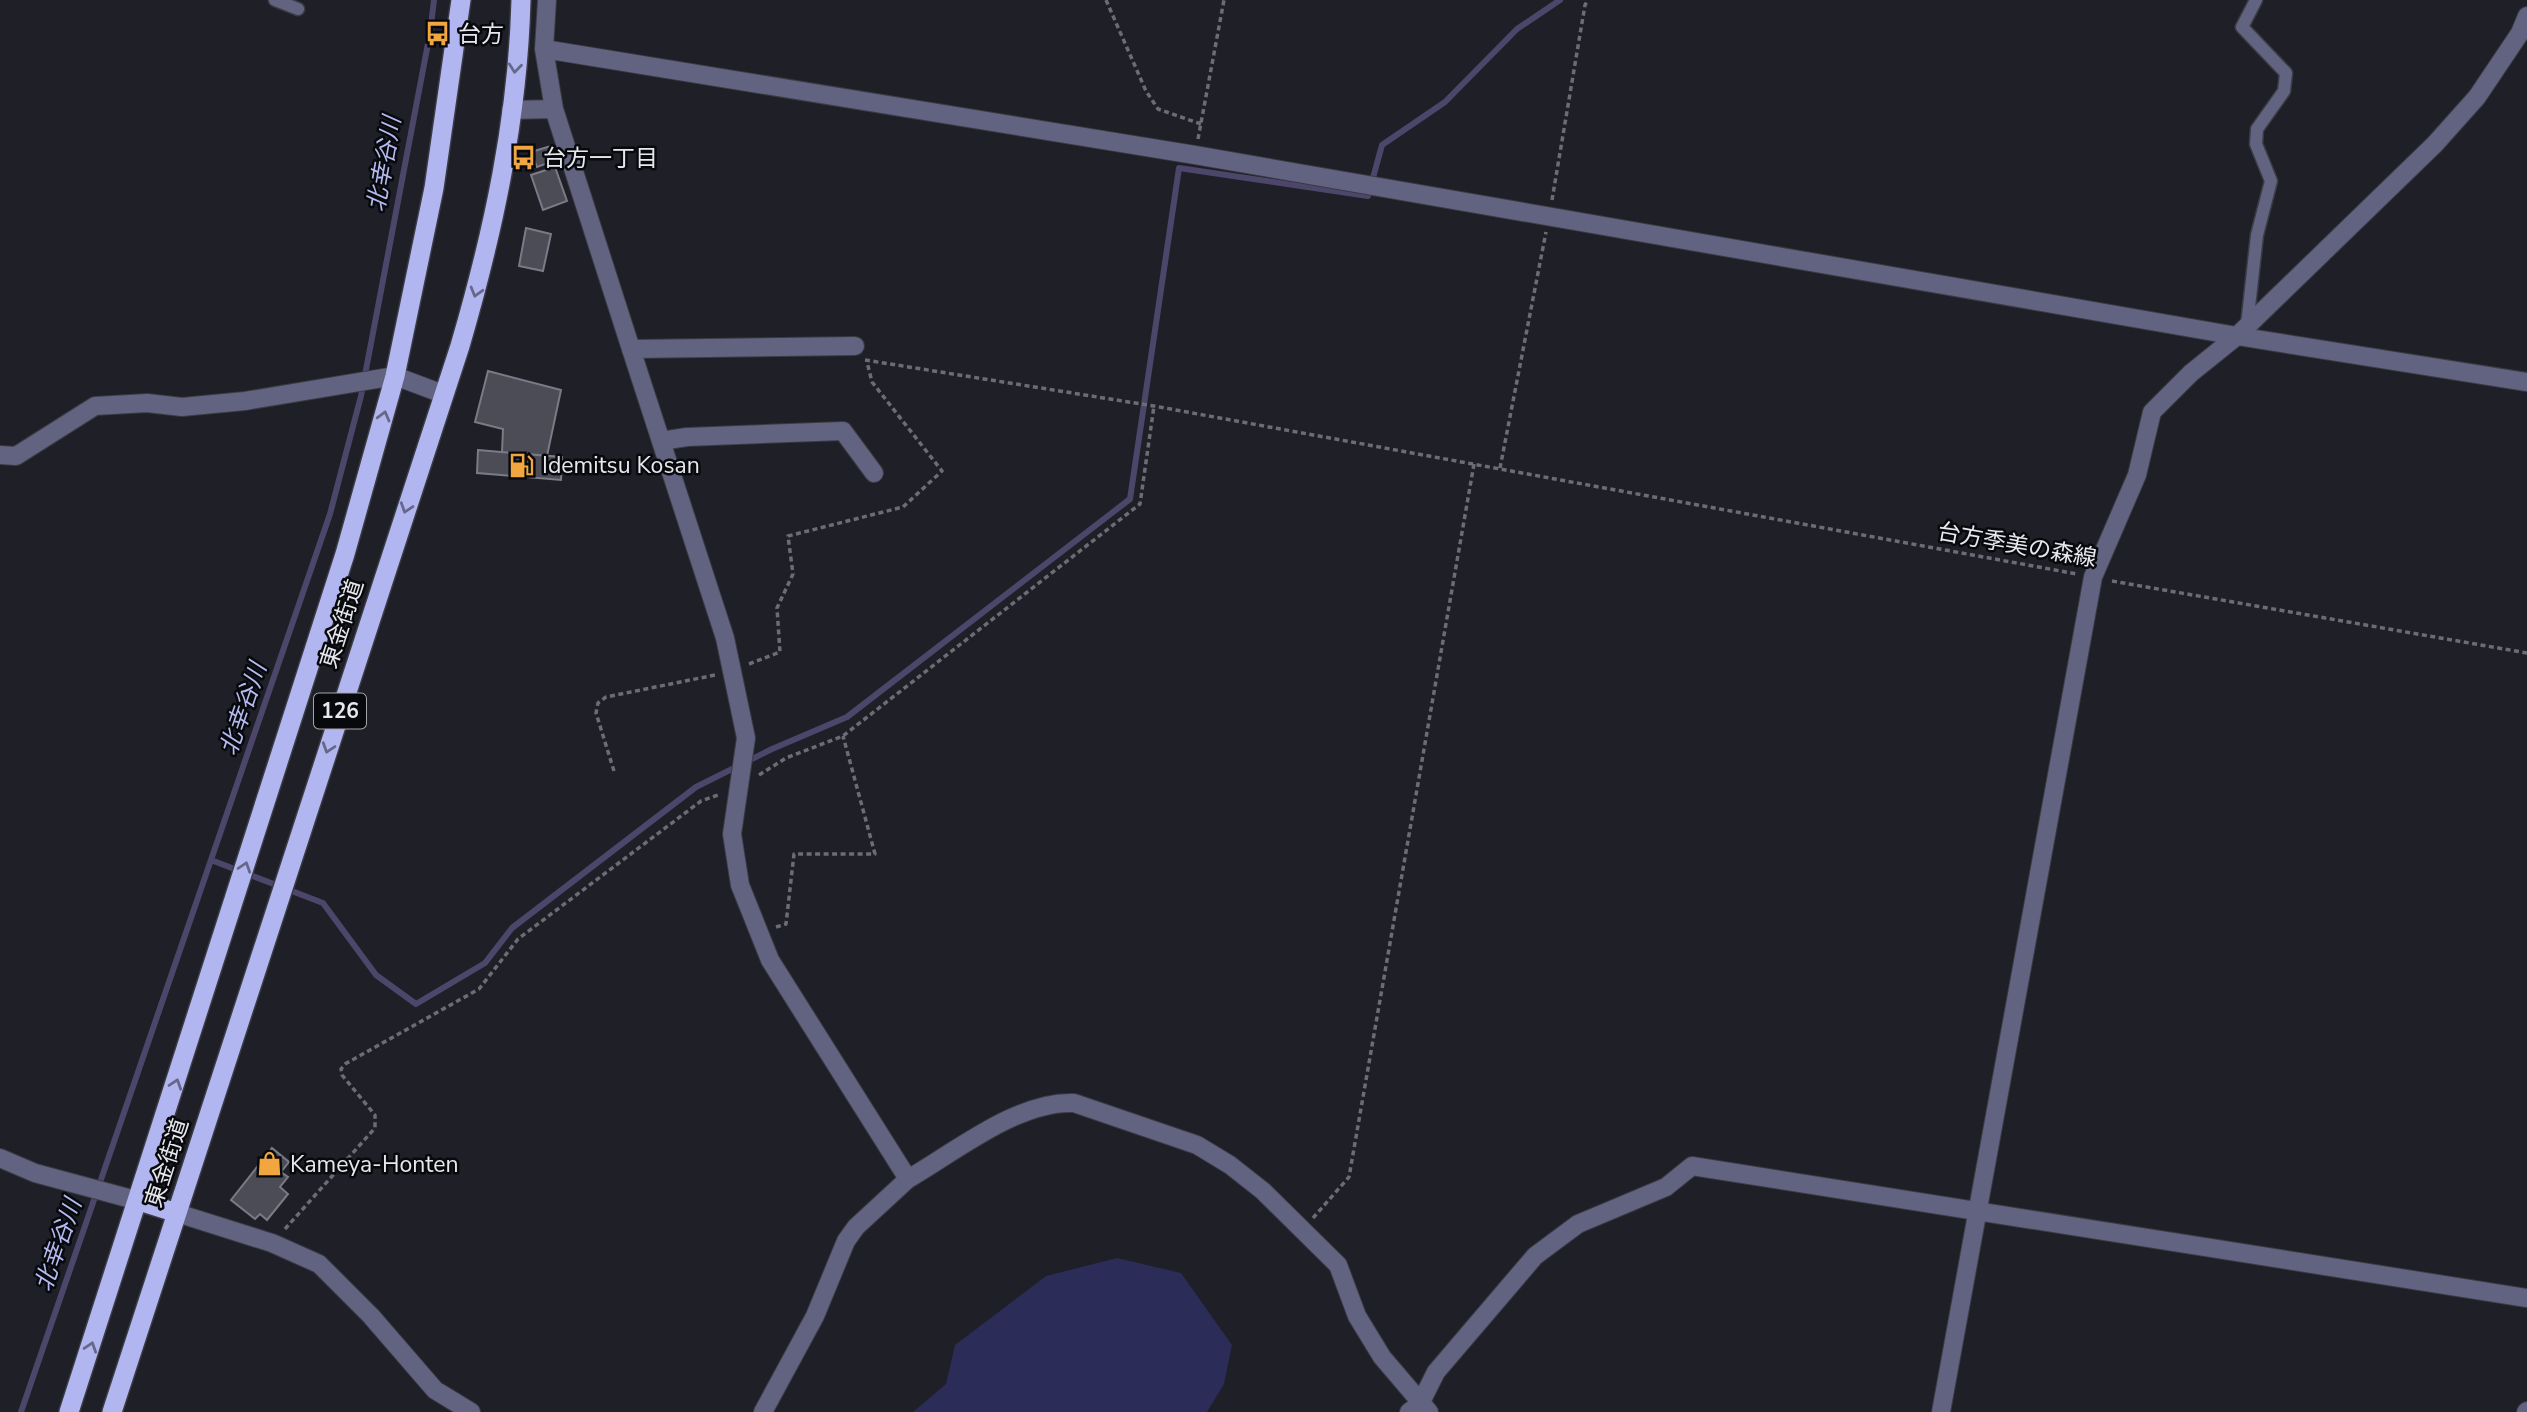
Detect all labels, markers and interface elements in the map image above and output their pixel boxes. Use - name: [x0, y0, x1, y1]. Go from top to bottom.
- place label: 台方: [458, 19, 504, 50]
- bus stop icon: 台方: [424, 20, 452, 48]
- one-way arrow: [508, 62, 523, 74]
- water label: 北幸谷川: [360, 111, 409, 214]
- place label: 台方一丁目: [543, 143, 658, 174]
- bus stop icon: 台方一丁目: [509, 144, 537, 172]
- one-way arrow: [469, 285, 484, 297]
- one-way arrow: [375, 410, 390, 422]
- place label: Idemitsu Kosan: [542, 450, 700, 481]
- fuel station icon: Idemitsu Kosan: [508, 451, 536, 479]
- one-way arrow: [399, 502, 414, 514]
- street label: 台方季美の森線: [1935, 516, 2099, 574]
- street label: 東金街道: [313, 575, 371, 673]
- water label: 北幸谷川: [212, 656, 275, 760]
- road number: 126: [314, 694, 366, 728]
- one-way arrow: [322, 741, 336, 753]
- one-way arrow: [237, 862, 252, 874]
- one-way arrow: [168, 1078, 182, 1091]
- street label: 東金街道: [138, 1114, 196, 1212]
- place label: Kameya-Honten: [290, 1149, 458, 1180]
- shop icon: Kameya-Honten: [256, 1150, 284, 1178]
- water label: 北幸谷川: [27, 1192, 90, 1296]
- one-way arrow: [83, 1342, 97, 1354]

